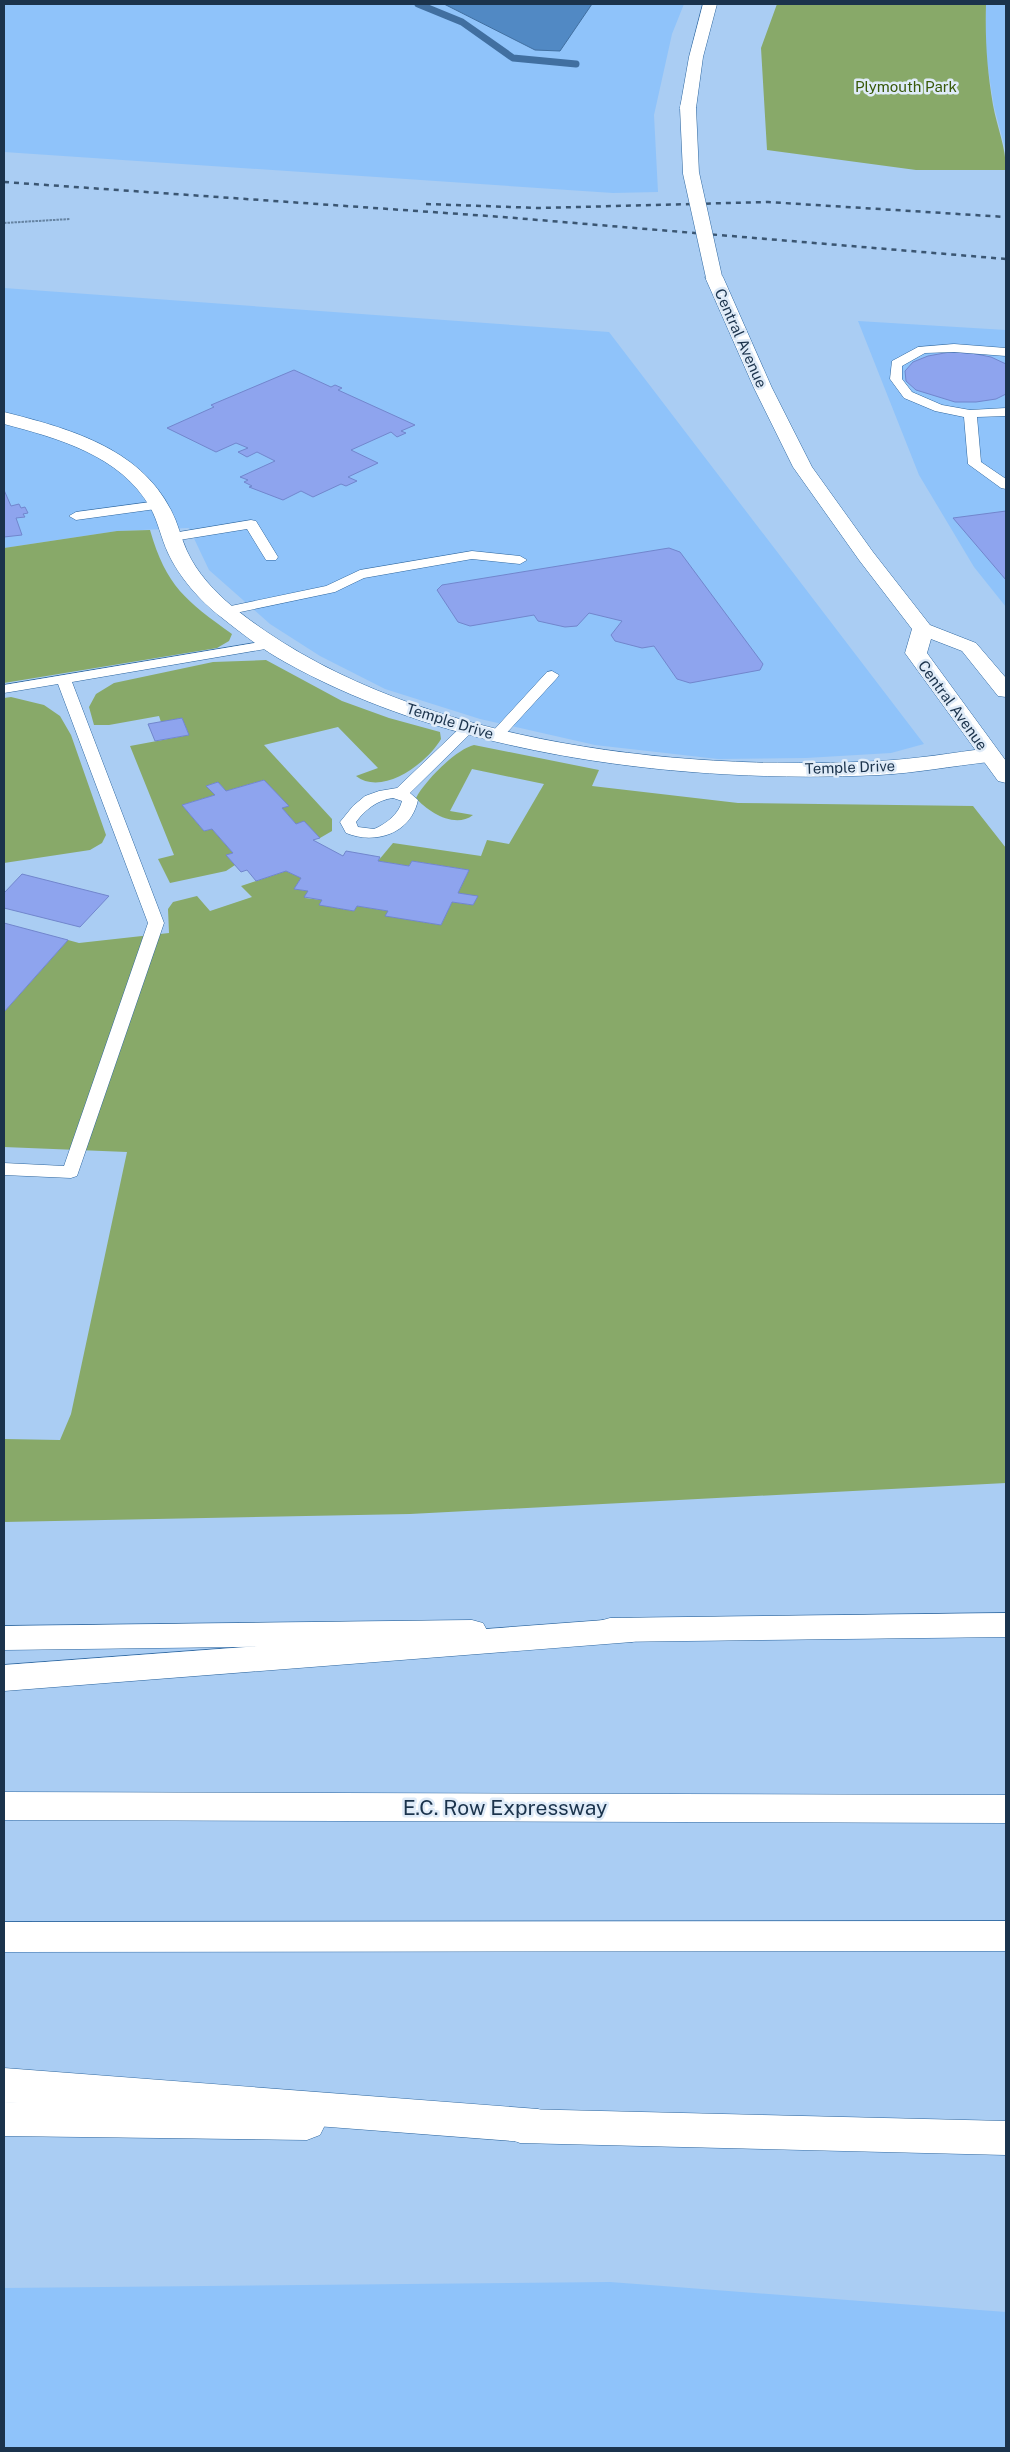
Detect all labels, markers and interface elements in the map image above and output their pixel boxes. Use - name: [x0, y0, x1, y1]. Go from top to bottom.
- park label: Plymouth Park: [855, 78, 957, 95]
- street label: Central Avenue: [712, 286, 770, 390]
- street label: Central Avenue: [915, 657, 991, 753]
- street label: Temple Drive: [404, 700, 496, 742]
- street label: Temple Drive: [805, 757, 895, 777]
- street label: E.C. Row Expressway: [403, 1795, 607, 1820]

